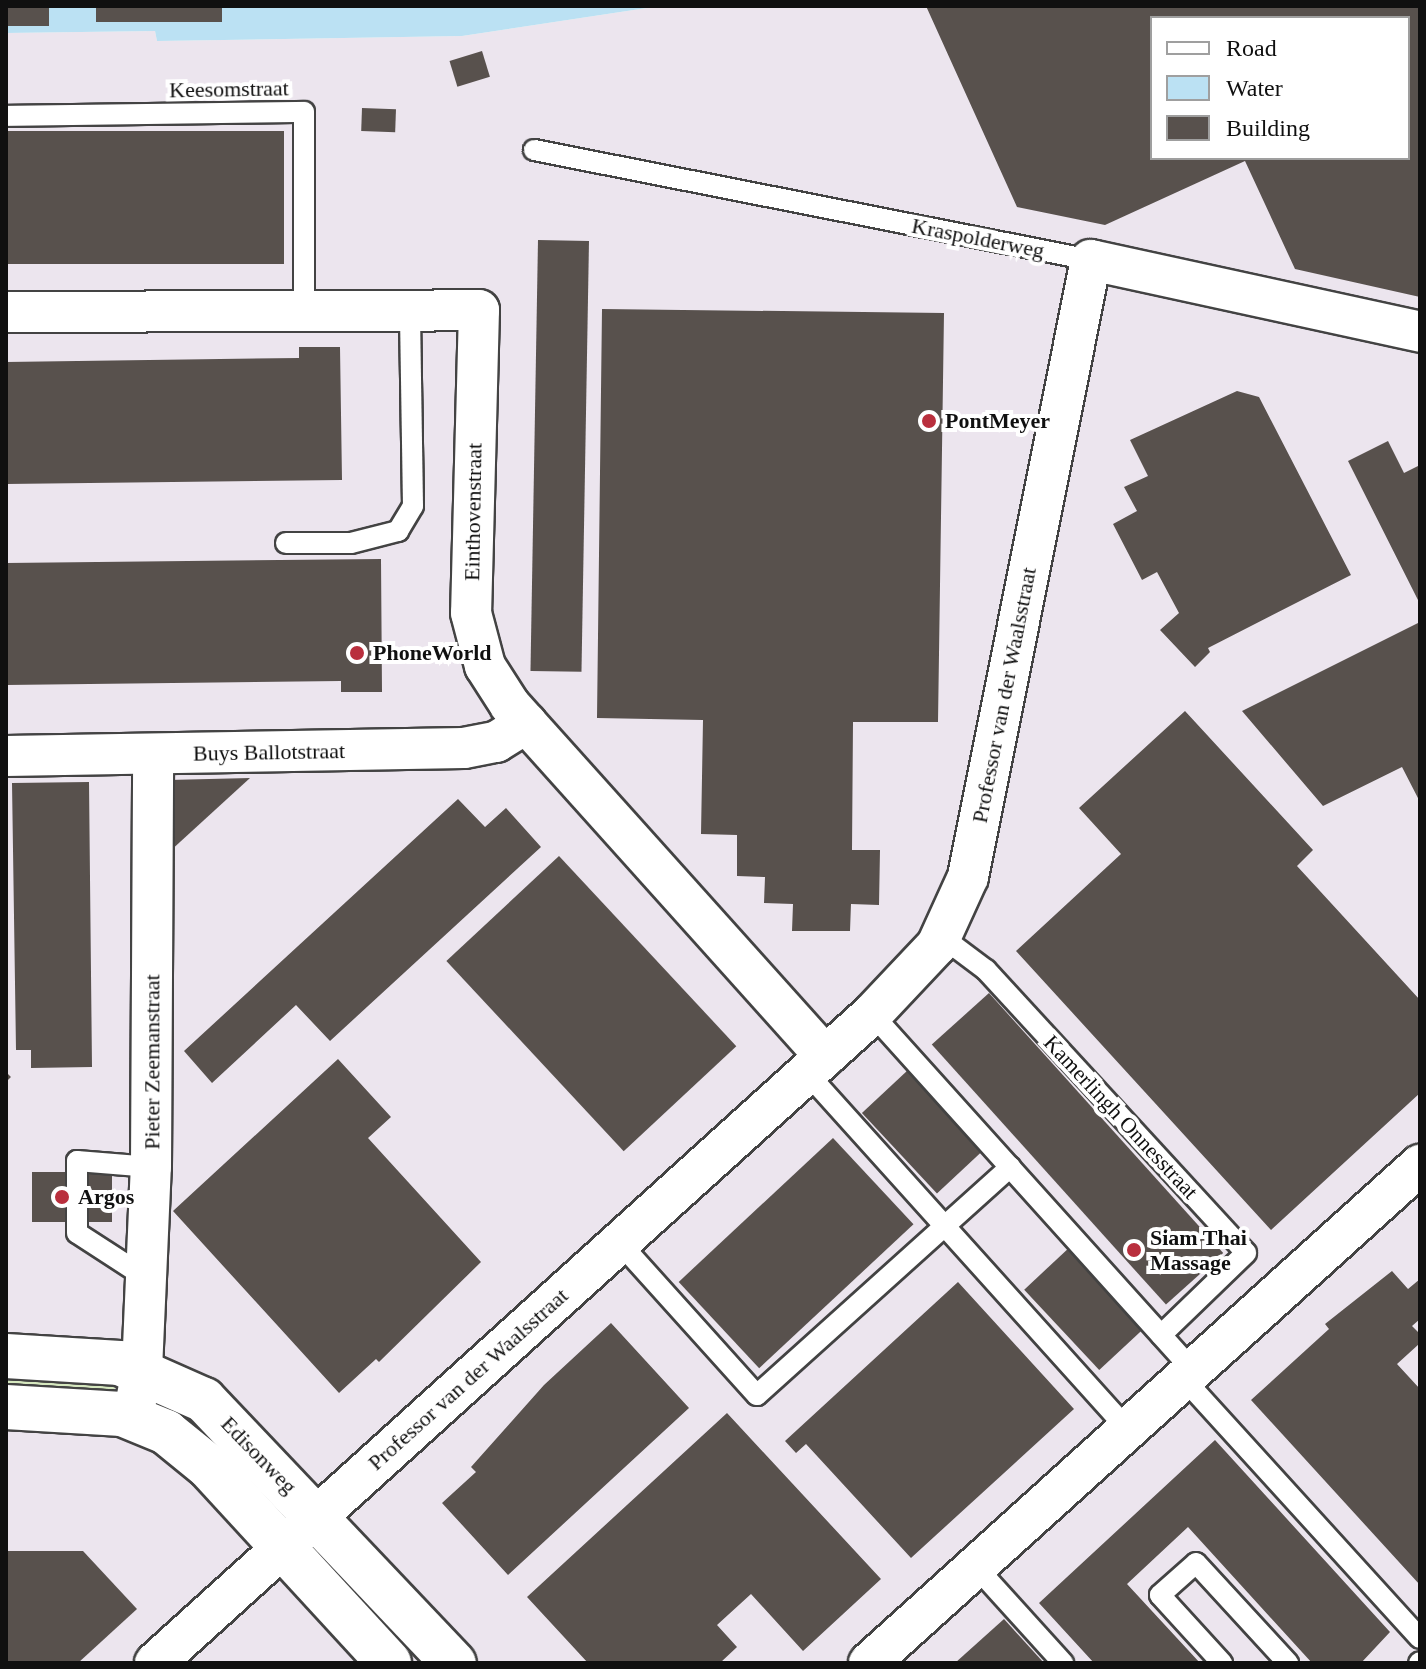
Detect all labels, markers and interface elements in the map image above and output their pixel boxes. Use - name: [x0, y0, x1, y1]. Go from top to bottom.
- legend: [1150, 16, 1410, 160]
- text: Road: [1226, 35, 1277, 61]
- street label: Keesomstraat: [169, 75, 289, 103]
- text: Water: [1226, 75, 1283, 101]
- text: Building: [1226, 115, 1310, 141]
- street label: Kraspolderweg: [910, 212, 1046, 264]
- place label: PontMeyer: [945, 408, 1050, 434]
- marker: PontMeyer: [920, 412, 938, 430]
- street label: Einthovenstraat: [459, 443, 487, 581]
- street label: Professor van der Waalsstraat: [966, 565, 1042, 825]
- place label: PhoneWorld: [373, 640, 492, 666]
- marker: PhoneWorld: [348, 644, 366, 662]
- street label: Buys Ballotstraat: [193, 737, 345, 767]
- street label: Pieter Zeemanstraat: [139, 974, 165, 1150]
- street label: Kamerlingh Onnesstraat: [1038, 1030, 1204, 1204]
- place label: Argos: [78, 1184, 134, 1210]
- marker: Argos: [53, 1188, 71, 1206]
- place label: Siam Thai Massage: [1150, 1224, 1247, 1276]
- marker: Siam Thai Massage: [1125, 1241, 1143, 1259]
- street label: Professor van der Waalsstraat: [362, 1282, 574, 1476]
- street label: Edisonweg: [216, 1411, 302, 1499]

